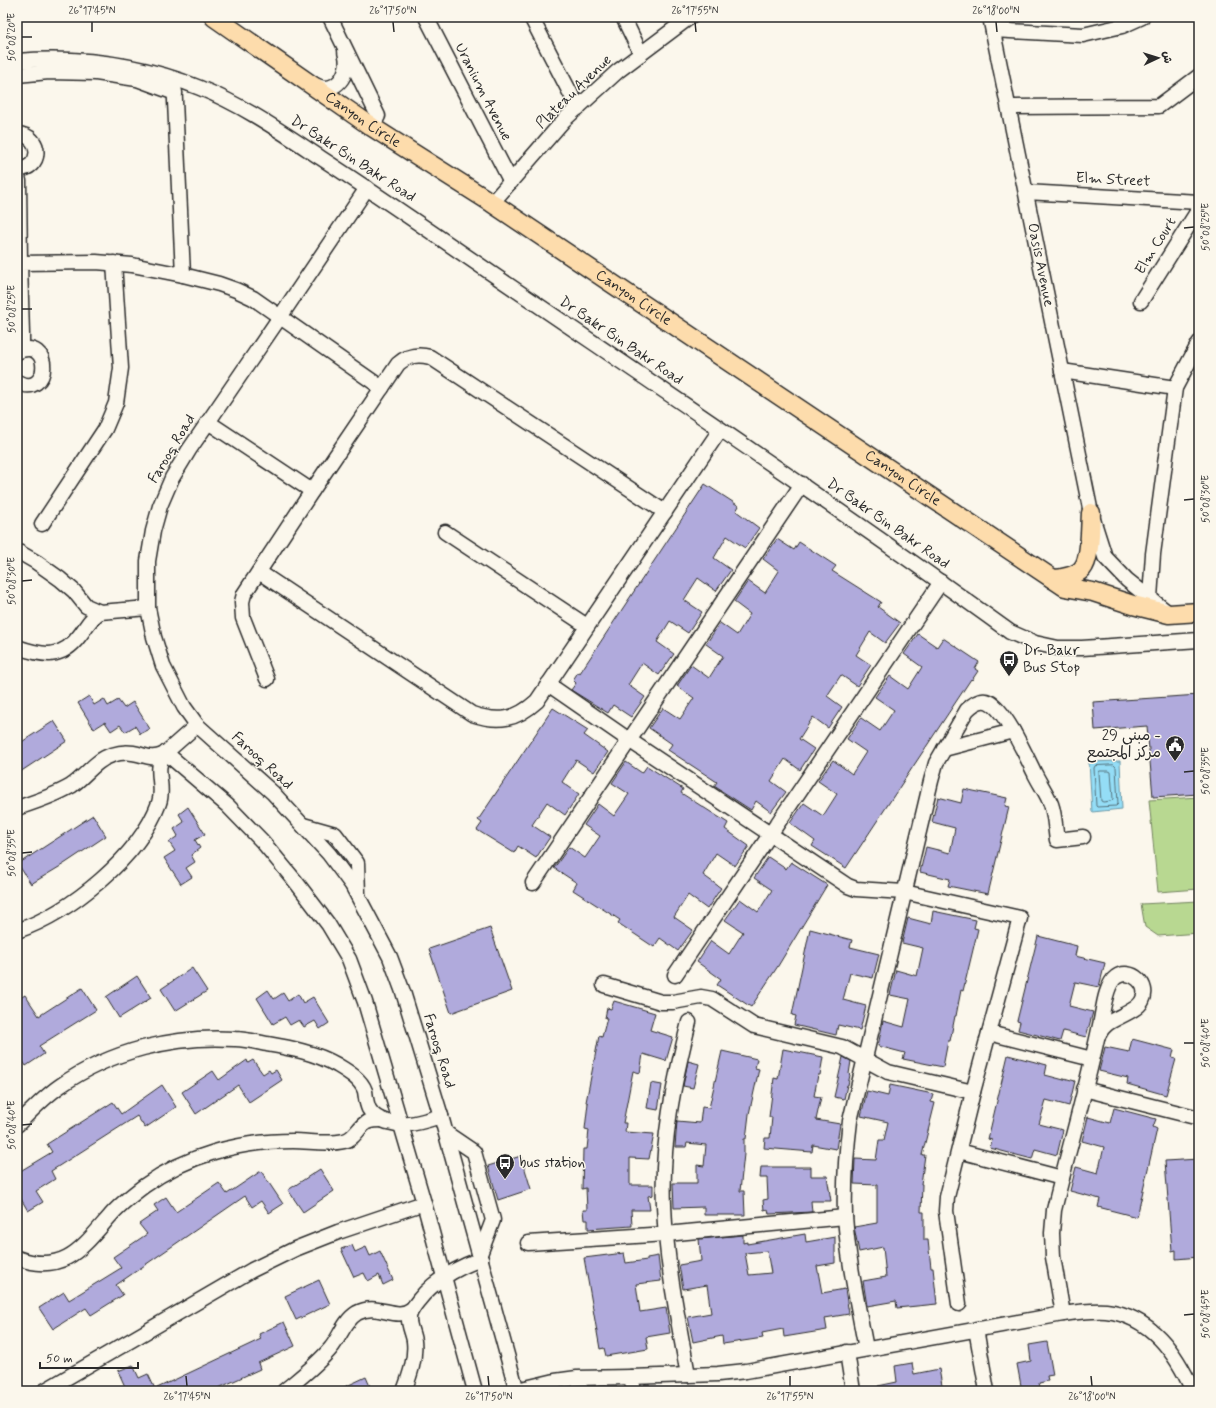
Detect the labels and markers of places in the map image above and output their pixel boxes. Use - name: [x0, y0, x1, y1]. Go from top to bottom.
- place label: Dr. Bakr Bus Stop: [1023, 641, 1080, 678]
- bus stop icon: Dr. Bakr Bus Stop: [998, 649, 1020, 677]
- place label: مبنى 29 - مركز المجتمع: [1087, 726, 1161, 763]
- public building icon: مبنى 29 - مركز المجتمع: [1164, 734, 1186, 762]
- bus stop icon: bus station: [494, 1152, 516, 1180]
- place label: bus station: [519, 1153, 585, 1173]

